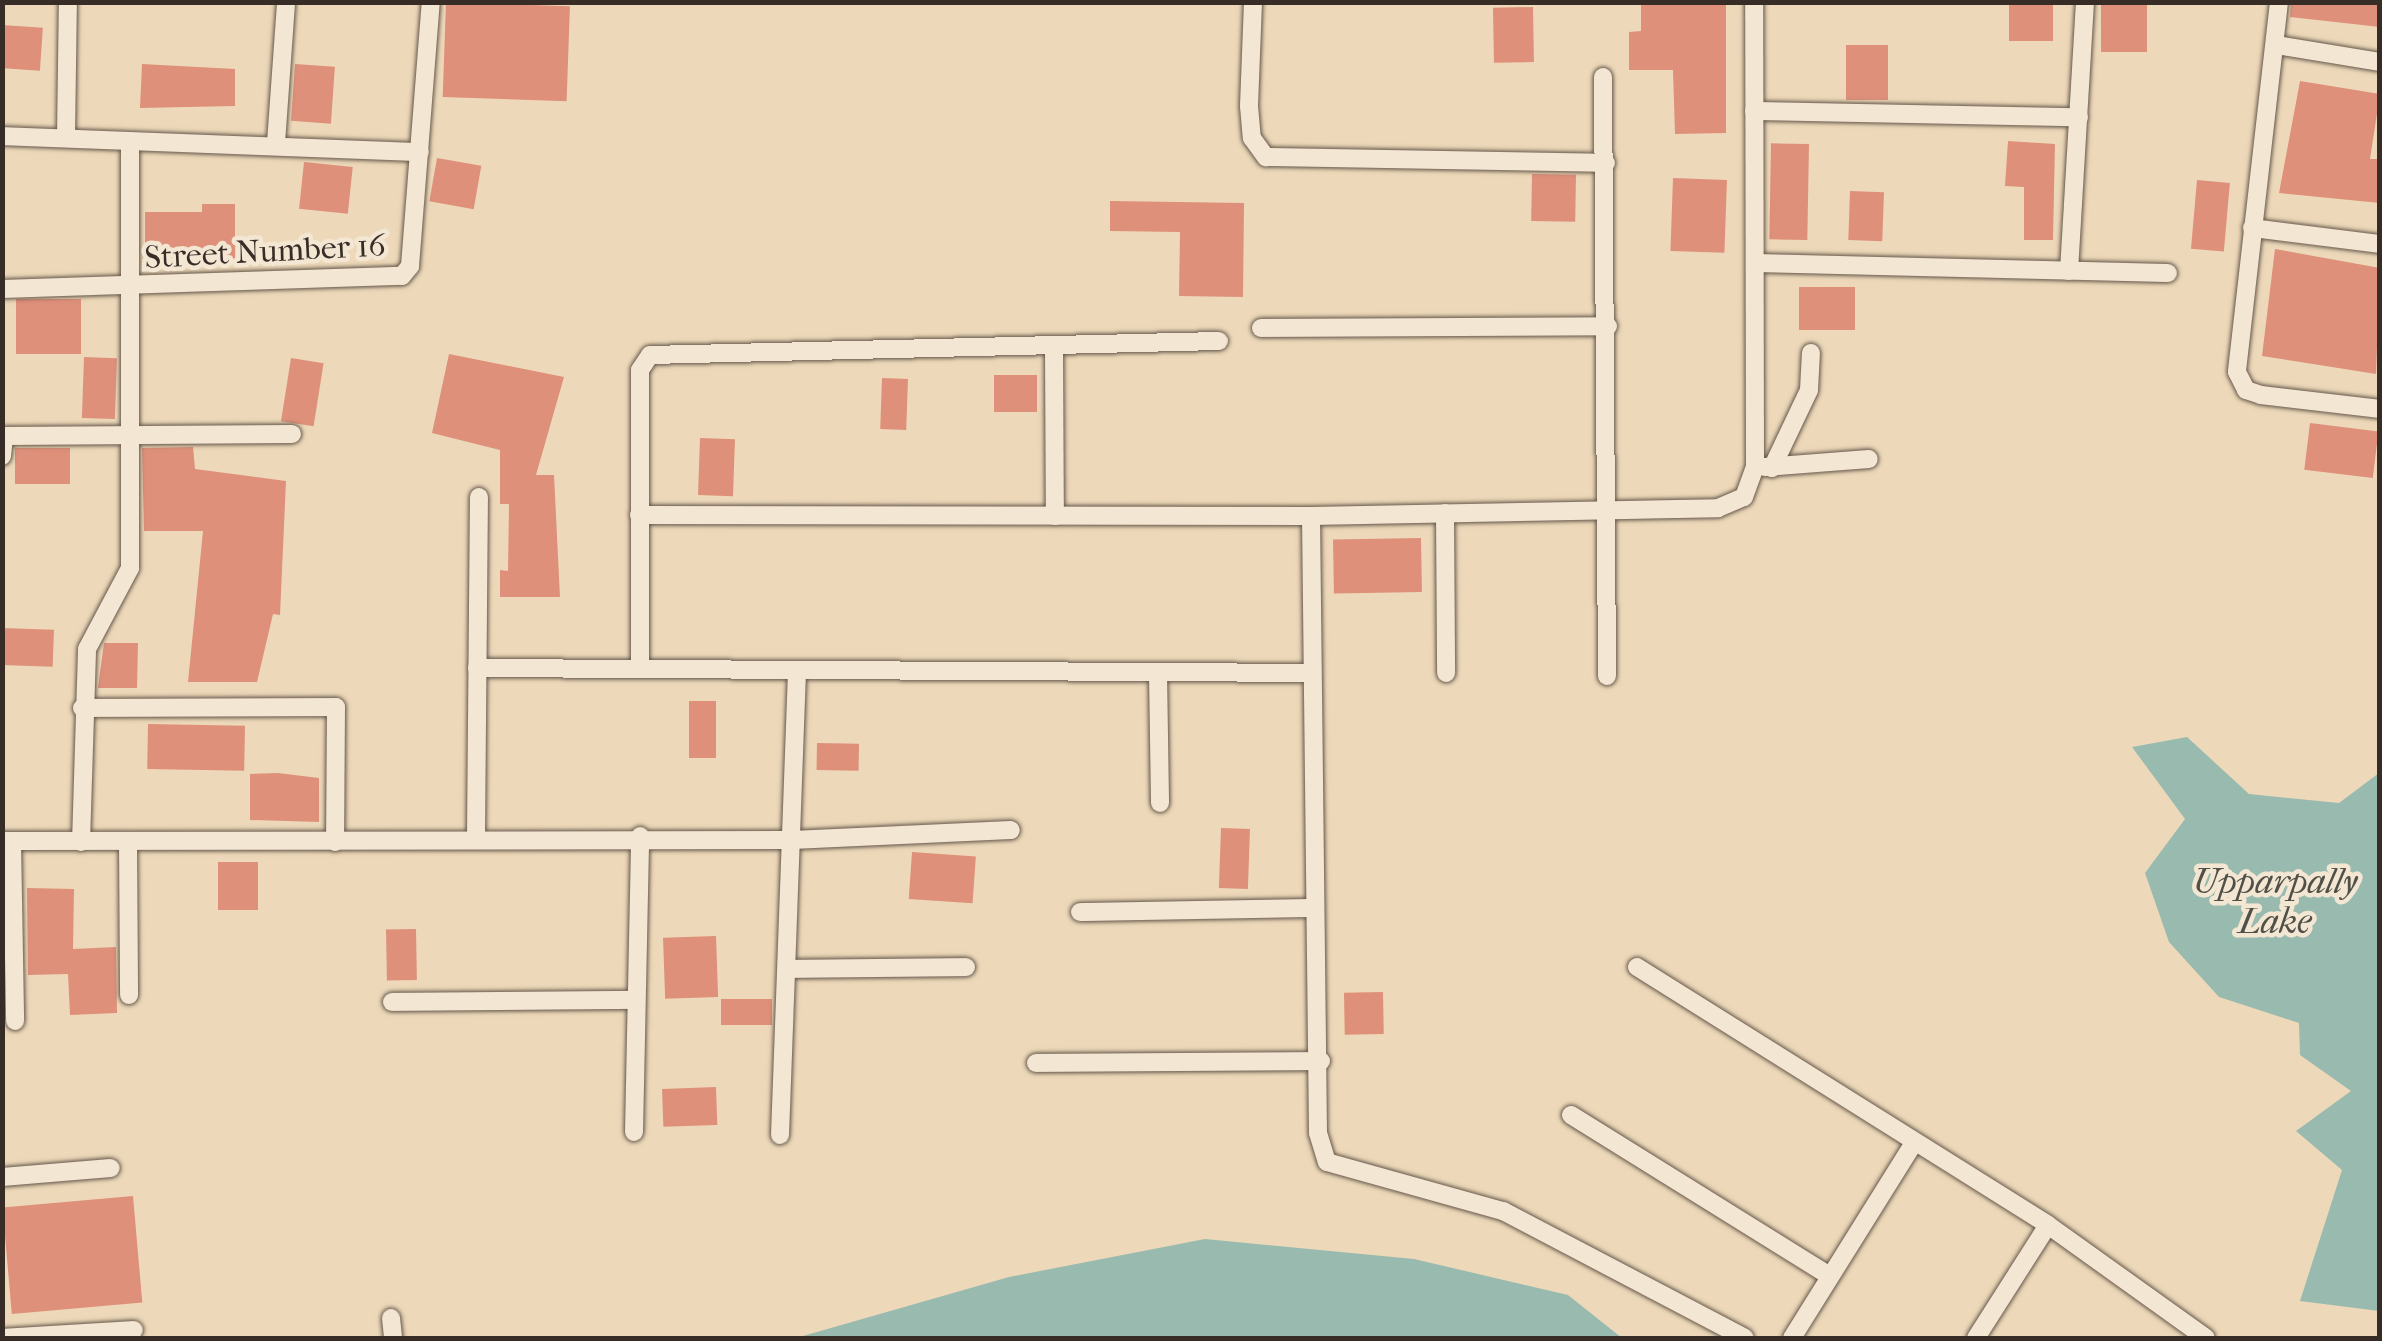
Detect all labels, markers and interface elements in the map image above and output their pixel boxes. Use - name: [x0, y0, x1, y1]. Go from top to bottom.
- street label: Street Number 16: [144, 227, 386, 277]
- water label: Upparpally Lake: [2193, 861, 2357, 943]

